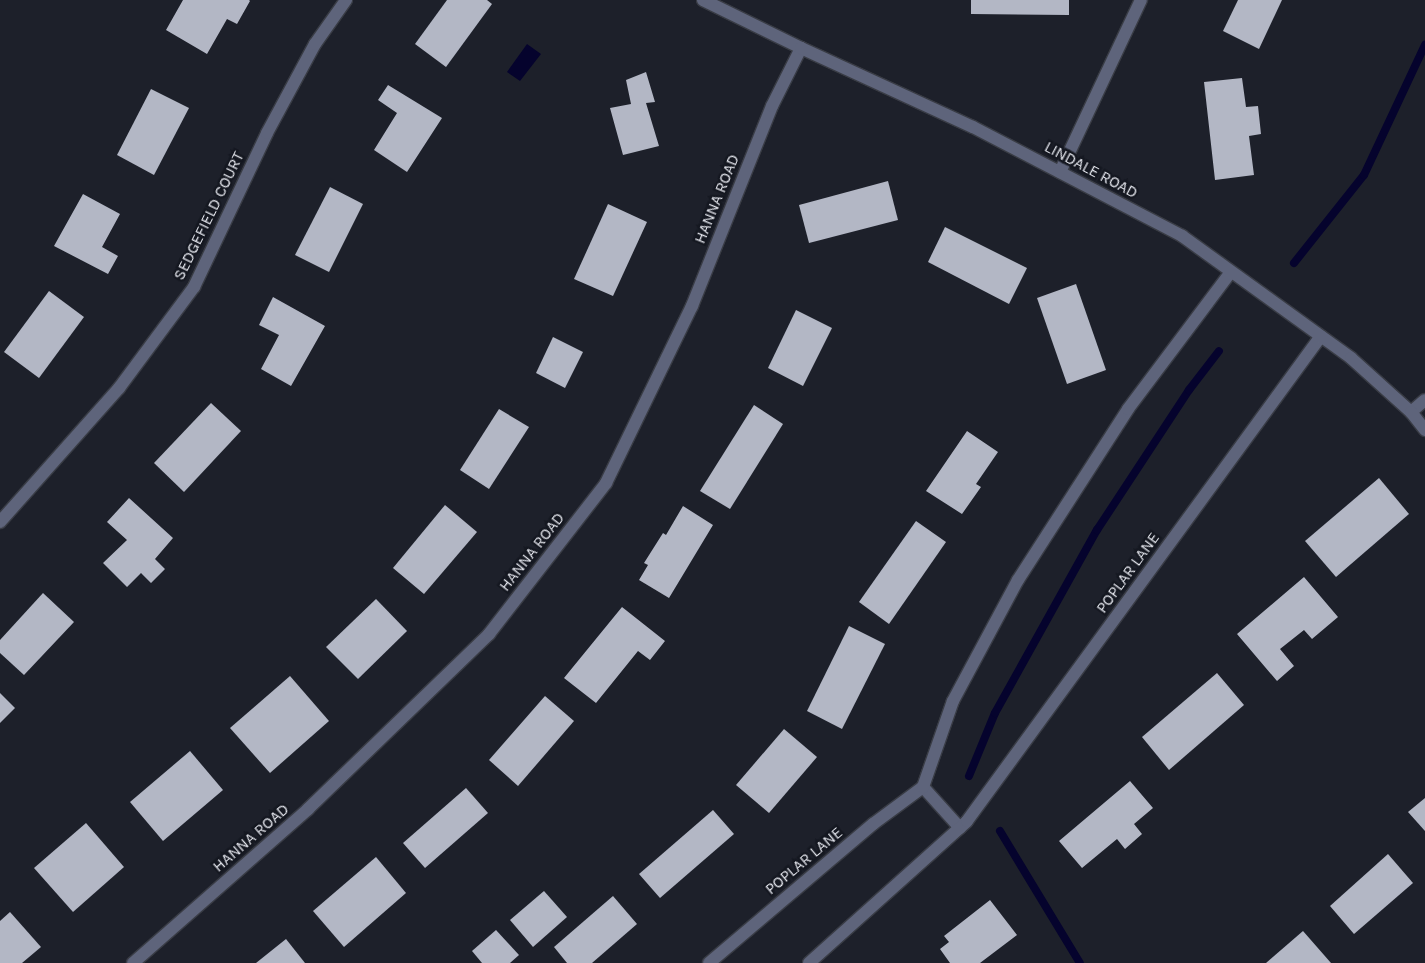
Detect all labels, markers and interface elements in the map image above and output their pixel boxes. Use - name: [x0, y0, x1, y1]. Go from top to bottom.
- street label: LINDALE ROAD: [1041, 137, 1141, 203]
- street label: SEDGEFIELD COURT: [170, 149, 248, 283]
- street label: HANNA ROAD: [690, 152, 744, 246]
- street label: HANNA ROAD: [495, 509, 569, 595]
- street label: POPLAR LANE: [1092, 529, 1164, 617]
- street label: HANNA ROAD: [209, 800, 293, 876]
- street label: POPLAR LANE: [761, 823, 847, 899]

